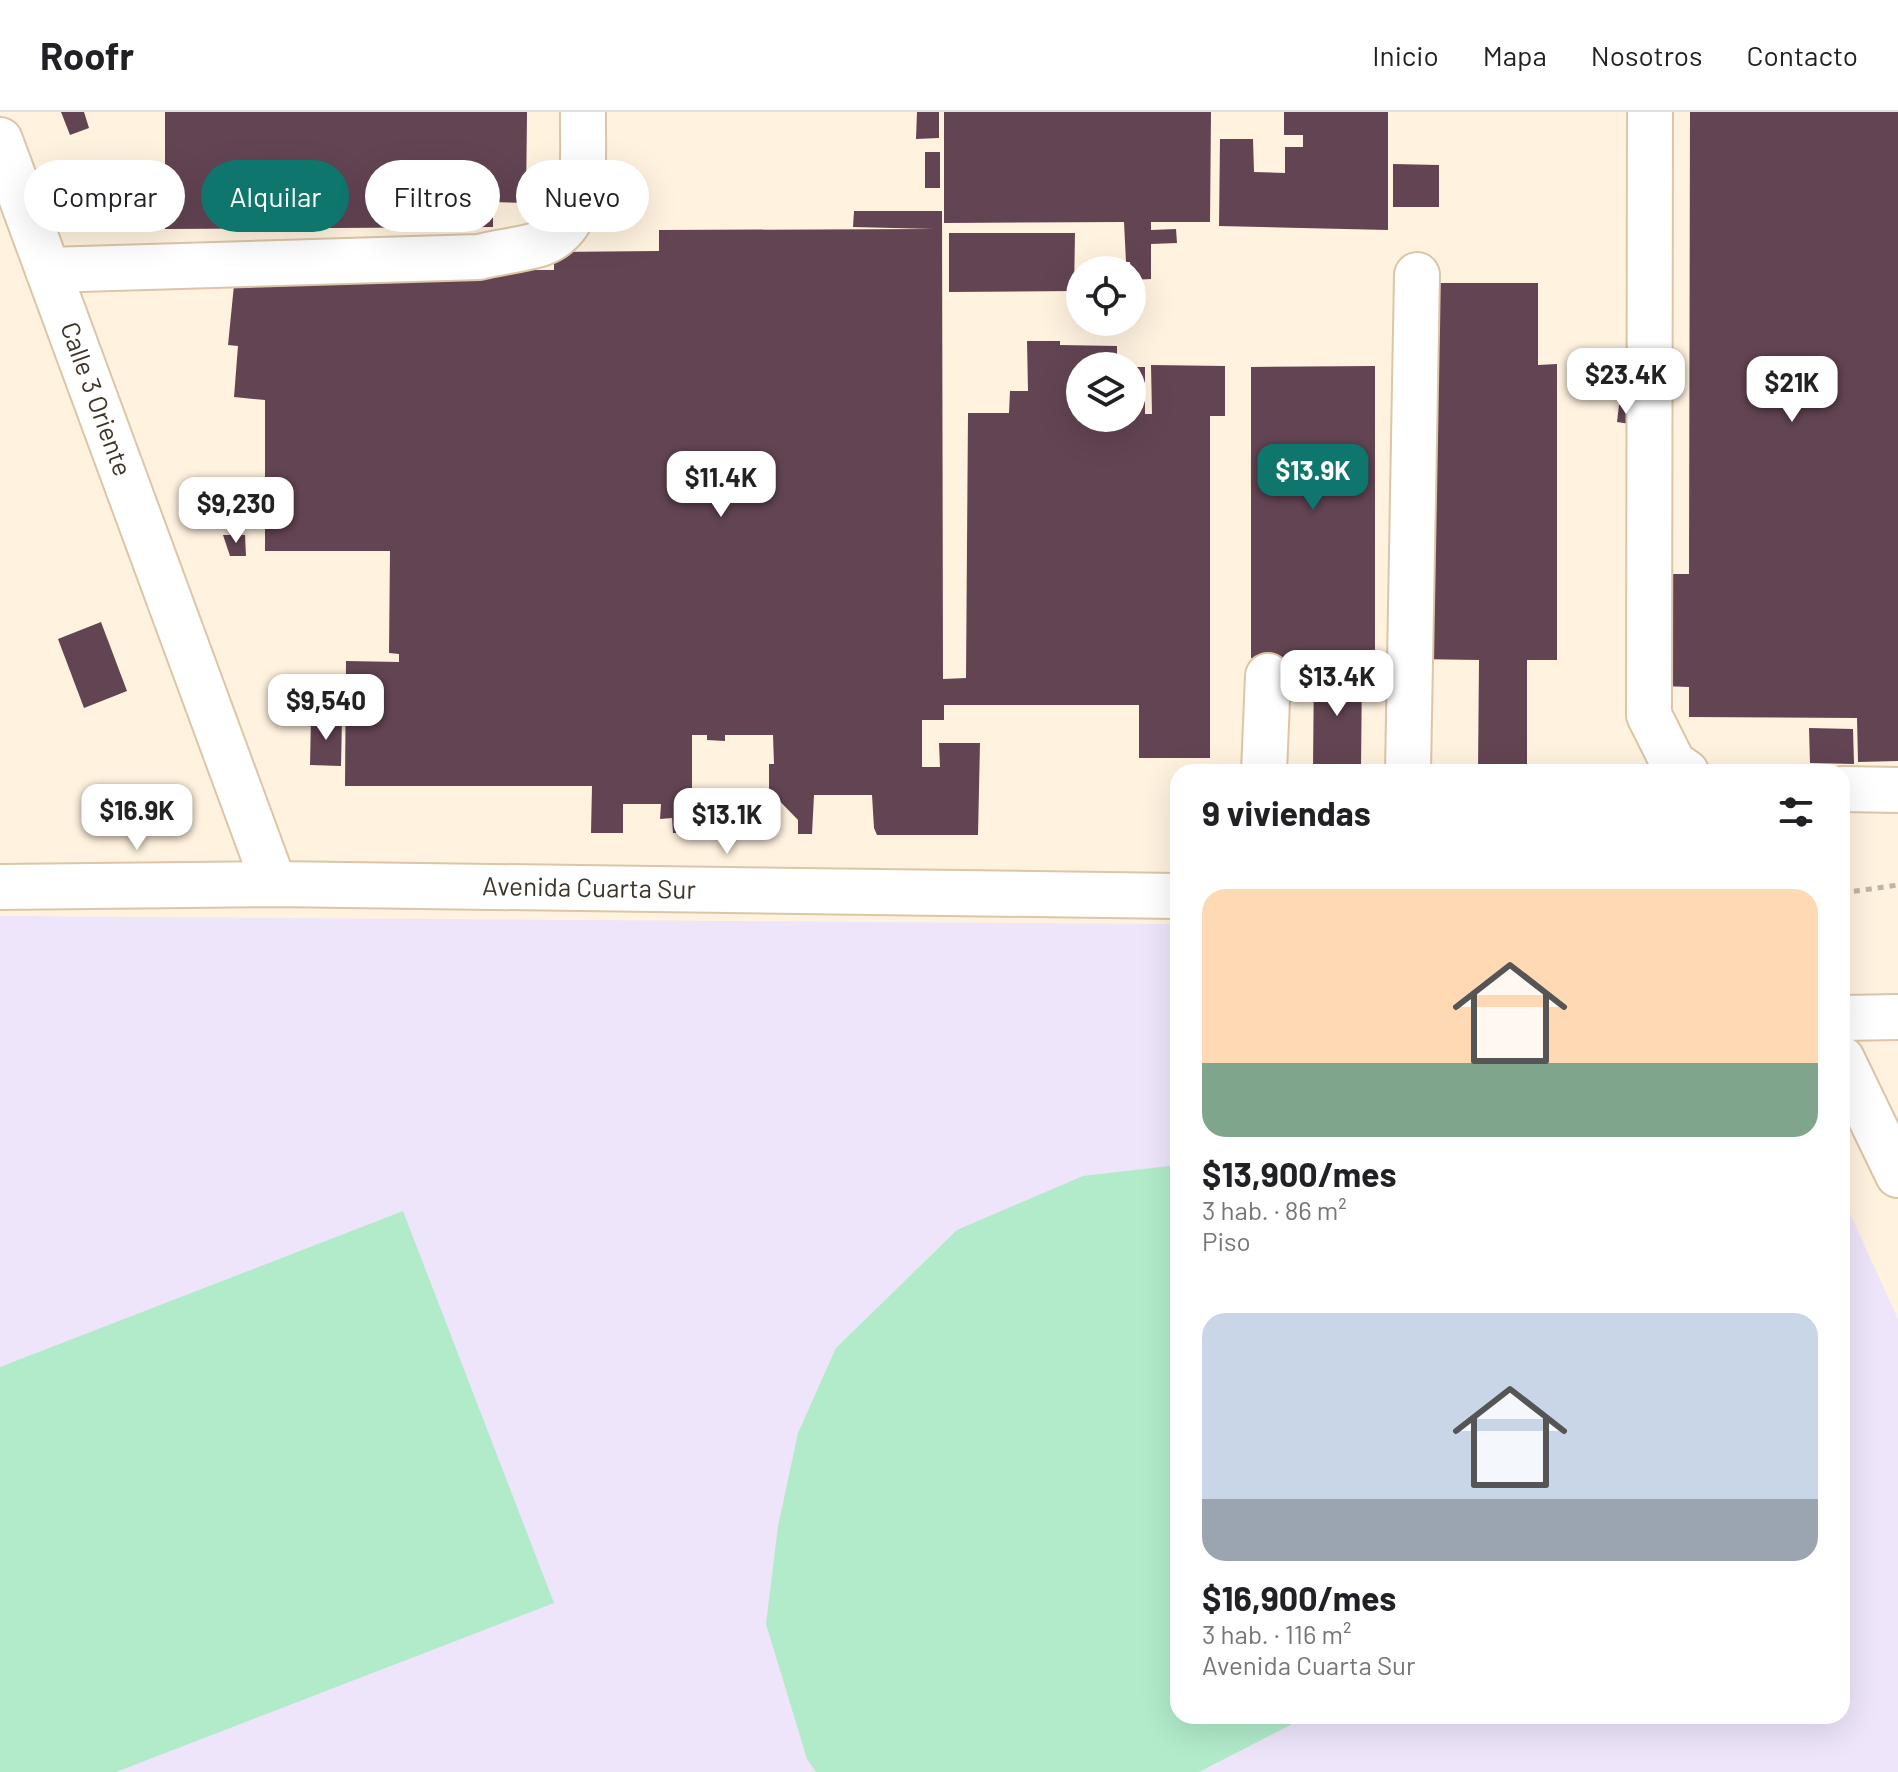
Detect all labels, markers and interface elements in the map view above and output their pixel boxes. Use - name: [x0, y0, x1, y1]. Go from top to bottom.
- text: Roofr: [40, 32, 134, 78]
- text: Inicio: [1372, 38, 1439, 72]
- text: Mapa: [1483, 38, 1547, 72]
- text: Nosotros: [1591, 38, 1703, 72]
- text: Contacto: [1747, 38, 1858, 72]
- chip: Comprar: [24, 160, 185, 232]
- chip: Alquilar: [201, 160, 349, 232]
- chip: Filtros: [365, 160, 500, 232]
- chip: Nuevo: [516, 160, 649, 232]
- map controls: [1066, 256, 1146, 432]
- button: locate: [1066, 256, 1146, 336]
- street label: Calle 3 Oriente: [55, 317, 140, 480]
- pin: $23.4K: [1561, 348, 1691, 416]
- button: layers: [1066, 352, 1146, 432]
- pin: $21K: [1745, 356, 1839, 424]
- text: $23.4K: [1585, 358, 1667, 389]
- text: $21K: [1765, 366, 1819, 397]
- pin: $13.9K: [1248, 444, 1378, 512]
- pin: $11.4K: [656, 451, 786, 519]
- text: $13.9K: [1275, 454, 1351, 485]
- text: $11.4K: [685, 461, 757, 492]
- pin: $9,230: [171, 477, 301, 545]
- text: $9,230: [197, 487, 275, 518]
- pin: $13.4K: [1272, 650, 1402, 718]
- text: $13.4K: [1298, 660, 1376, 691]
- pin: $9,540: [261, 674, 391, 742]
- text: $9,540: [286, 684, 366, 715]
- pin: $16.9K: [72, 784, 202, 852]
- pin: $13.1K: [662, 788, 792, 856]
- icon: filters: [1774, 790, 1818, 834]
- text: 9 viviendas: [1202, 792, 1371, 833]
- text: $16.9K: [99, 794, 175, 825]
- text: $13.1K: [692, 798, 762, 829]
- street label: Avenida Cuarta Sur: [482, 869, 697, 904]
- icon: home: [1438, 941, 1582, 1085]
- text: $13,900/mes: [1202, 1153, 1396, 1194]
- text: 3 hab. · 86 m²: [1202, 1194, 1347, 1225]
- text: Piso: [1202, 1225, 1251, 1256]
- icon: home: [1438, 1365, 1582, 1509]
- text: $16,900/mes: [1202, 1577, 1396, 1618]
- text: 3 hab. · 116 m²: [1202, 1618, 1351, 1649]
- text: Avenida Cuarta Sur: [1202, 1649, 1416, 1680]

